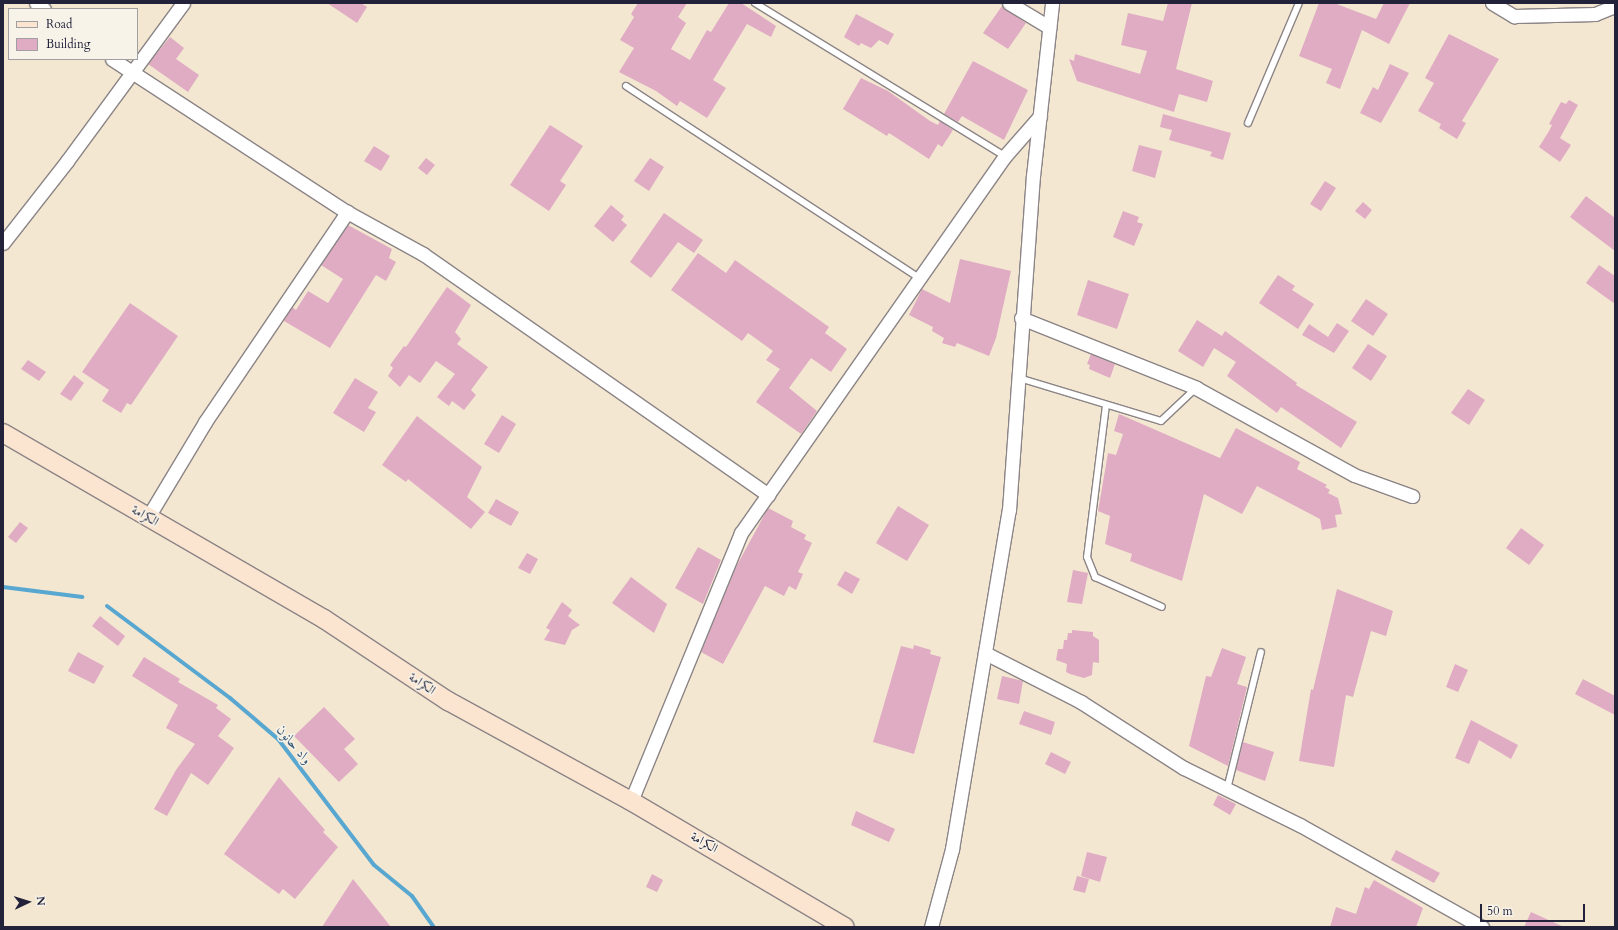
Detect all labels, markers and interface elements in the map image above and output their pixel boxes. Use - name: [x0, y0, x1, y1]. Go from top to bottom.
- legend: [8, 8, 138, 60]
- text: Road: [46, 16, 72, 32]
- text: Building: [46, 36, 90, 52]
- street label: الكرامة: [129, 502, 161, 530]
- street label: الكرامة: [406, 669, 438, 699]
- water label: واد حانون: [273, 722, 315, 768]
- street label: الكرامة: [688, 829, 720, 857]
- north arrow: [8, 882, 48, 922]
- text: N: [33, 896, 48, 906]
- scale bar: [1482, 896, 1587, 922]
- text: 50 m: [1487, 903, 1513, 919]

